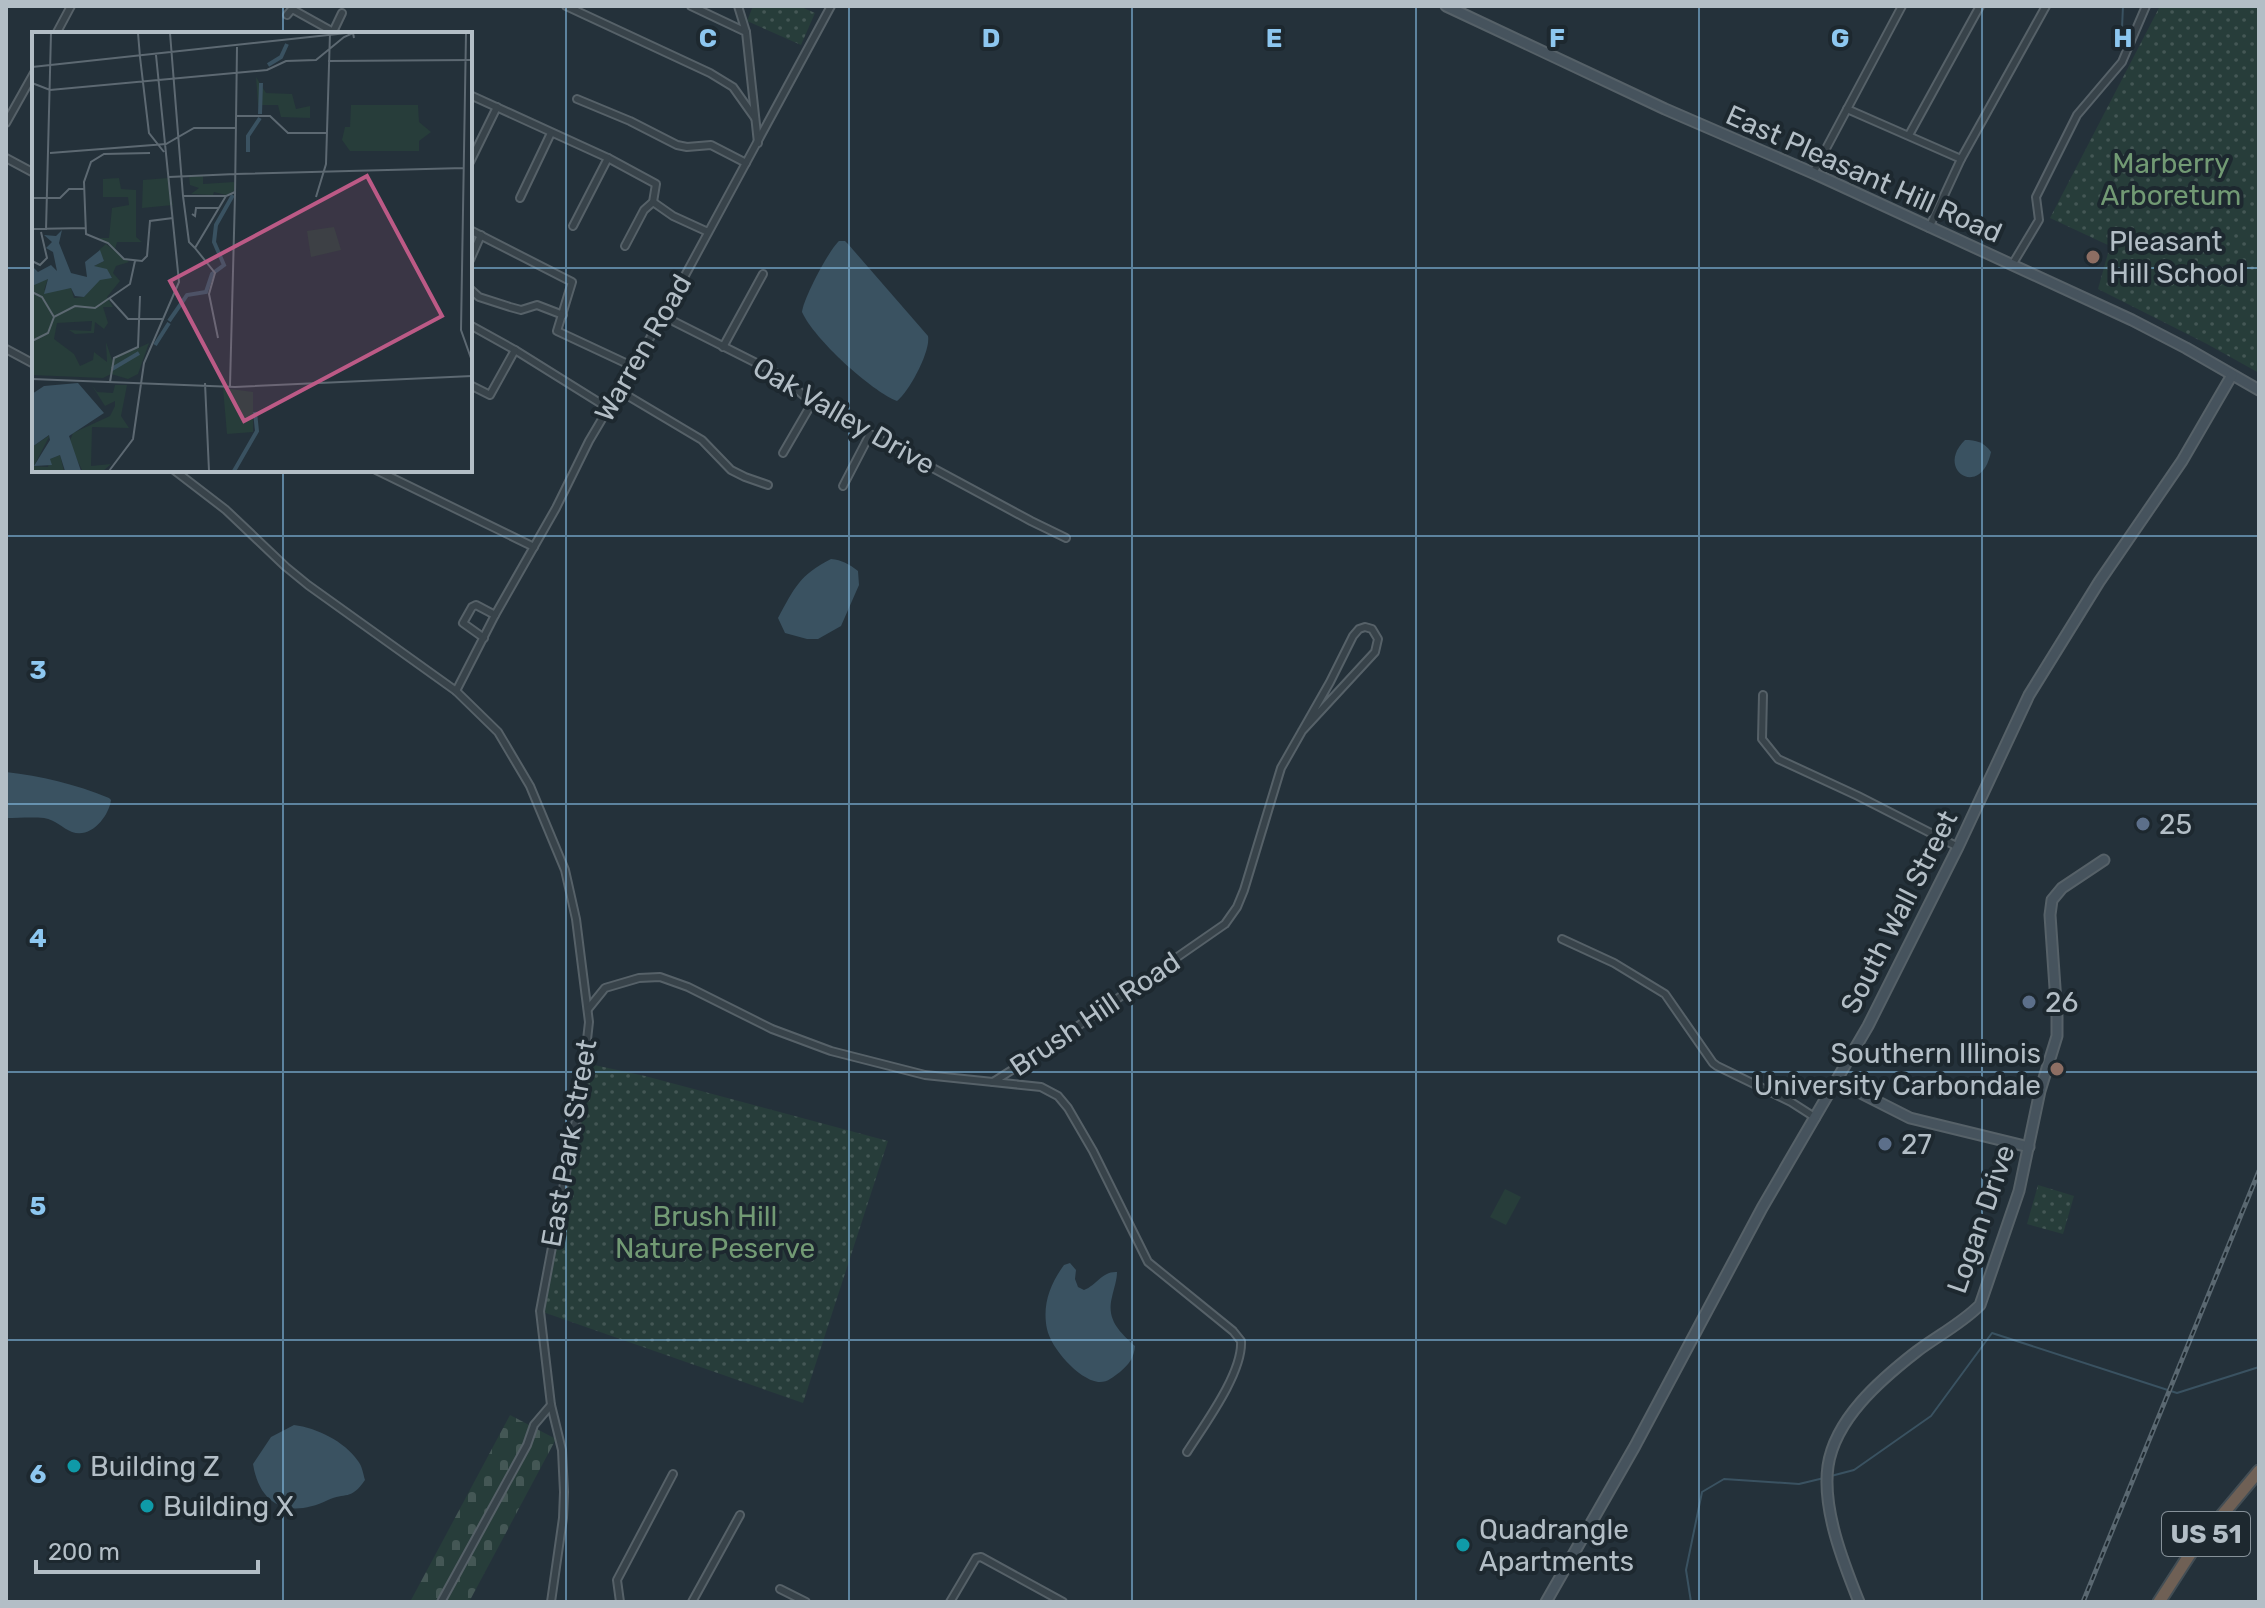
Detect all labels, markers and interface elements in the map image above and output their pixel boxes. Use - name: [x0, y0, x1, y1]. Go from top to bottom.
- text: C: [699, 23, 717, 54]
- text: D: [982, 23, 1000, 54]
- text: E: [1266, 23, 1282, 54]
- text: F: [1549, 23, 1565, 54]
- text: G: [1831, 23, 1849, 54]
- text: H: [2113, 23, 2133, 54]
- inset map: [32, 32, 472, 472]
- street label: East Pleasant Hill Road: [1721, 98, 2007, 250]
- park label: Marberry Arboretum: [2101, 147, 2241, 212]
- place label: Pleasant Hill School: [2109, 225, 2245, 290]
- marker: Pleasant Hill School: [2084, 248, 2102, 266]
- street label: Warren Road: [588, 269, 698, 427]
- street label: Oak Valley Drive: [747, 351, 941, 481]
- text: 3: [29, 655, 47, 686]
- street label: South Wall Street: [1834, 805, 1964, 1019]
- place label: 25: [2159, 808, 2192, 841]
- marker: 25: [2134, 815, 2152, 833]
- text: 4: [29, 923, 47, 954]
- street label: Brush Hill Road: [1004, 945, 1186, 1083]
- place label: 26: [2045, 986, 2078, 1019]
- marker: 26: [2020, 993, 2038, 1011]
- street label: East Park Street: [534, 1037, 604, 1249]
- place label: Southern Illinois University Carbondale: [1754, 1037, 2041, 1102]
- marker: Southern Illinois University Carbondale: [2048, 1060, 2066, 1078]
- place label: 27: [1901, 1128, 1932, 1161]
- marker: 27: [1876, 1135, 1894, 1153]
- street label: Logan Drive: [1940, 1140, 2022, 1298]
- text: 5: [30, 1191, 46, 1222]
- park label: Brush Hill Nature Peserve: [615, 1200, 815, 1265]
- place label: Building Z: [90, 1450, 220, 1483]
- marker: Building Z: [65, 1457, 83, 1475]
- text: 6: [30, 1459, 47, 1490]
- place label: Building X: [163, 1490, 294, 1523]
- marker: Building X: [138, 1497, 156, 1515]
- road number: US 51: [2162, 1512, 2250, 1556]
- place label: Quadrangle Apartments: [1479, 1513, 1634, 1578]
- scale bar: [36, 1524, 258, 1574]
- marker: Quadrangle Apartments: [1454, 1536, 1472, 1554]
- text: 200 m: [48, 1538, 120, 1566]

